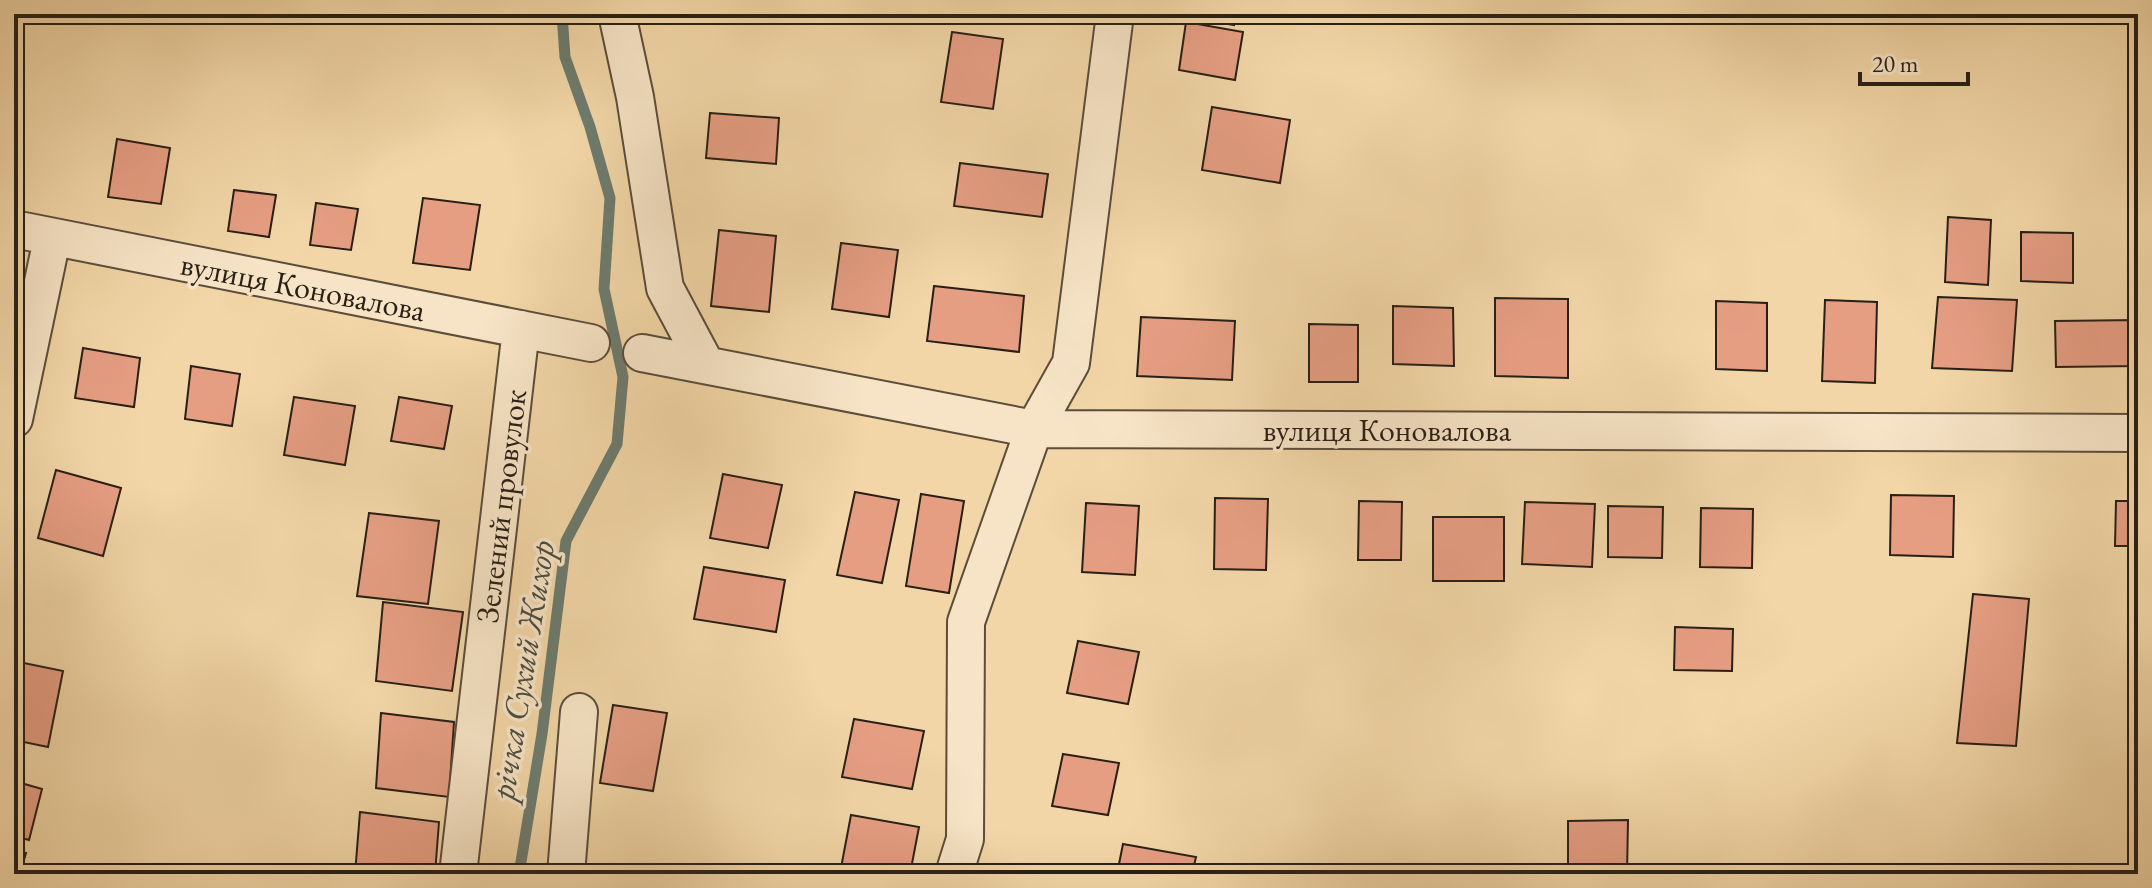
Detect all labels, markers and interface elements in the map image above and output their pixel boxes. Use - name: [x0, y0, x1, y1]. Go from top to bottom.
- scale bar: [1860, 36, 1968, 86]
- text: 20 m: [1872, 48, 1919, 79]
- street label: вулиця Коновалова: [177, 243, 429, 331]
- street label: Зелений провулок: [466, 387, 536, 625]
- street label: вулиця Коновалова: [1263, 409, 1511, 451]
- water label: річка Сухий Жихор: [479, 537, 564, 808]

